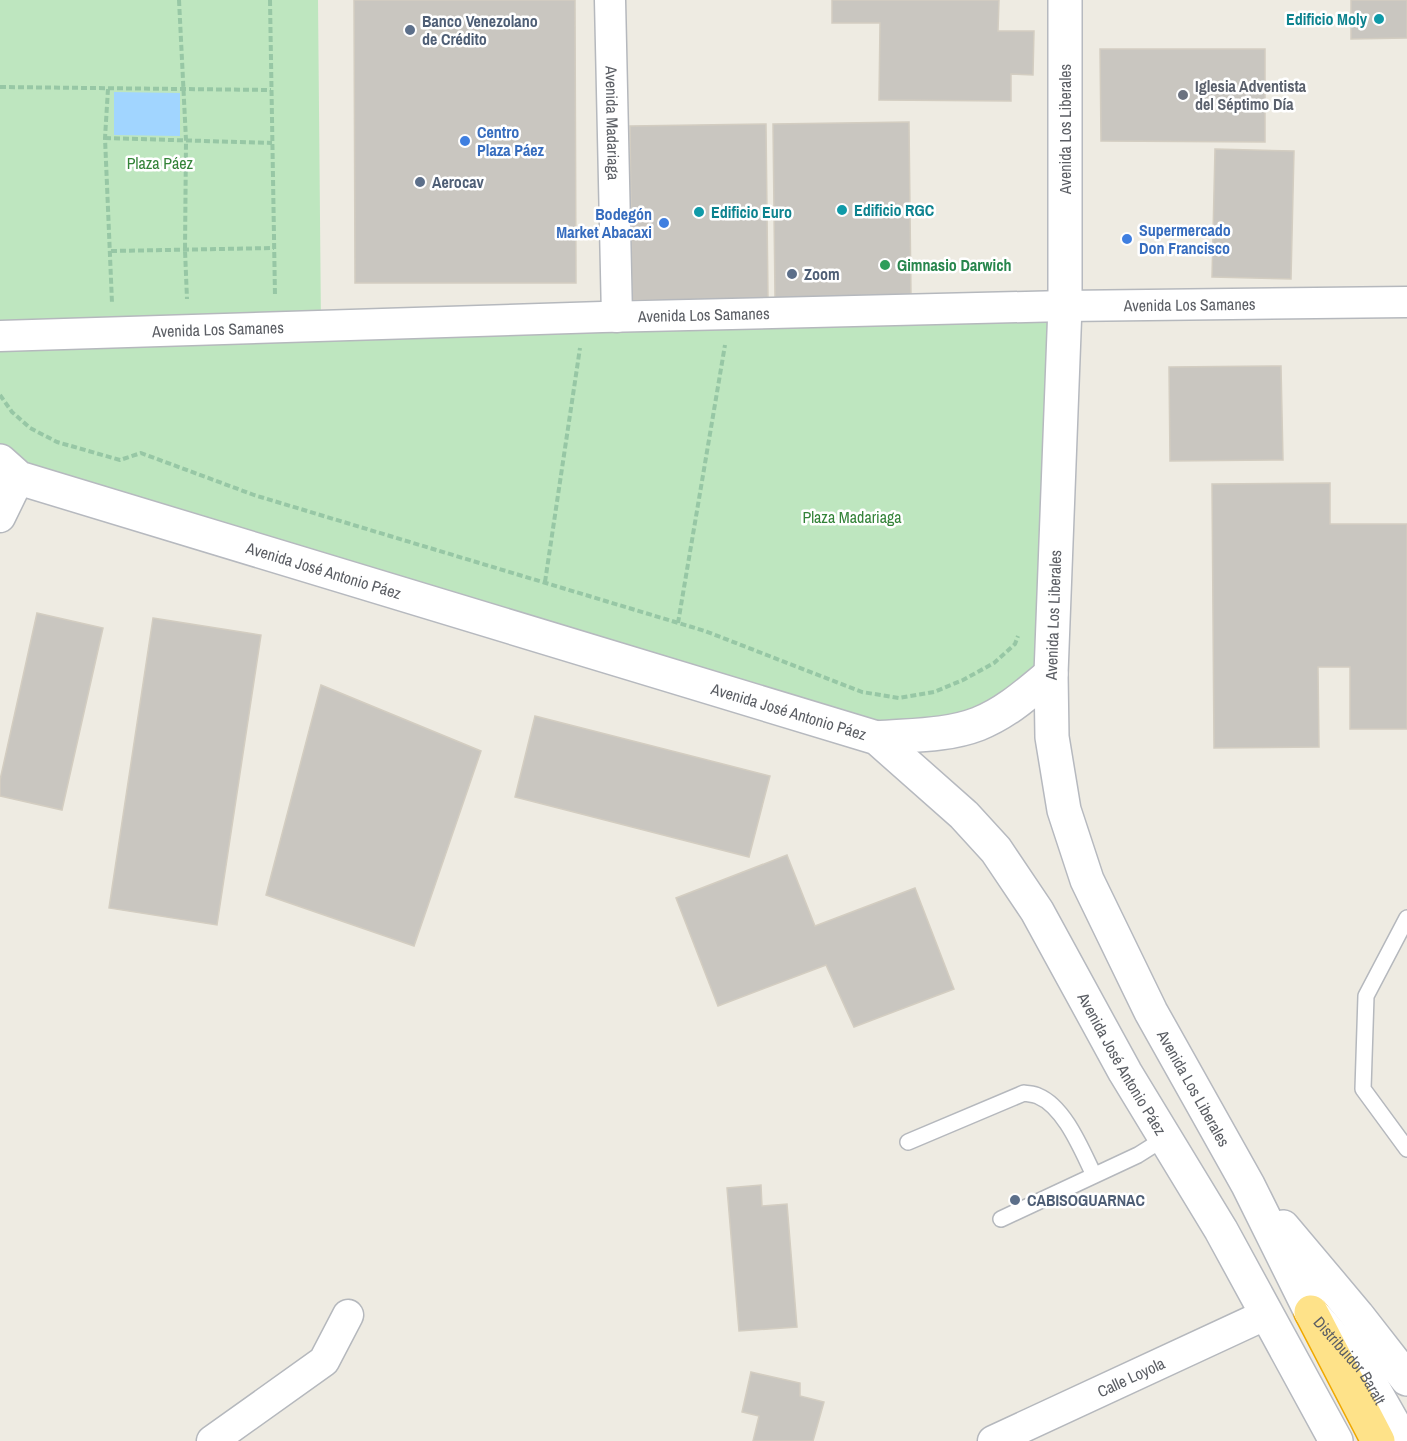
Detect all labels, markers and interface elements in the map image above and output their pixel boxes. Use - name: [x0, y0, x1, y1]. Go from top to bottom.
- place label: Edificio Moly: [1286, 8, 1368, 30]
- place label: Banco Venezolano de Crédito: [422, 10, 538, 50]
- marker: Edificio Moly: [1372, 12, 1386, 26]
- marker: Banco Venezolano de Crédito: [403, 23, 417, 37]
- street label: Avenida Los Liberales: [1054, 64, 1076, 195]
- street label: Avenida Madariaga: [600, 65, 625, 181]
- place label: Iglesia Adventista del Séptimo Día: [1195, 75, 1307, 115]
- marker: Iglesia Adventista del Séptimo Día: [1176, 88, 1190, 102]
- place label: Centro Plaza Páez: [477, 121, 545, 161]
- marker: Centro Plaza Páez: [458, 134, 472, 148]
- park label: Plaza Páez: [127, 152, 194, 174]
- place label: Aerocav: [432, 171, 484, 193]
- marker: Aerocav: [413, 175, 427, 189]
- place label: Edificio RGC: [854, 199, 934, 221]
- place label: Edificio Euro: [711, 201, 792, 223]
- place label: Bodegón Market Abacaxi: [556, 203, 652, 243]
- marker: Edificio RGC: [835, 203, 849, 217]
- marker: Edificio Euro: [692, 205, 706, 219]
- marker: Bodegón Market Abacaxi: [657, 216, 671, 230]
- place label: Supermercado Don Francisco: [1139, 219, 1231, 259]
- marker: Supermercado Don Francisco: [1120, 232, 1134, 246]
- place label: Gimnasio Darwich: [897, 254, 1011, 276]
- marker: Gimnasio Darwich: [878, 258, 892, 272]
- place label: Zoom: [804, 263, 840, 285]
- marker: Zoom: [785, 267, 799, 281]
- street label: Avenida Los Samanes: [1123, 293, 1256, 316]
- street label: Avenida Los Samanes: [636, 302, 770, 327]
- street label: Avenida Los Samanes: [151, 316, 284, 342]
- park label: Plaza Madariaga: [802, 506, 902, 528]
- street label: Avenida José Antonio Páez: [243, 536, 405, 604]
- street label: Avenida Los Liberales: [1040, 549, 1066, 682]
- street label: Avenida José Antonio Páez: [708, 677, 870, 745]
- street label: Avenida José Antonio Páez: [1072, 988, 1172, 1140]
- street label: Avenida Los Liberales: [1152, 1025, 1235, 1150]
- place label: CABISOGUARNAC: [1027, 1189, 1145, 1211]
- marker: CABISOGUARNAC: [1008, 1193, 1022, 1207]
- street label: Distribuidor Baralt: [1309, 1311, 1391, 1409]
- street label: Calle Loyola: [1094, 1352, 1169, 1402]

